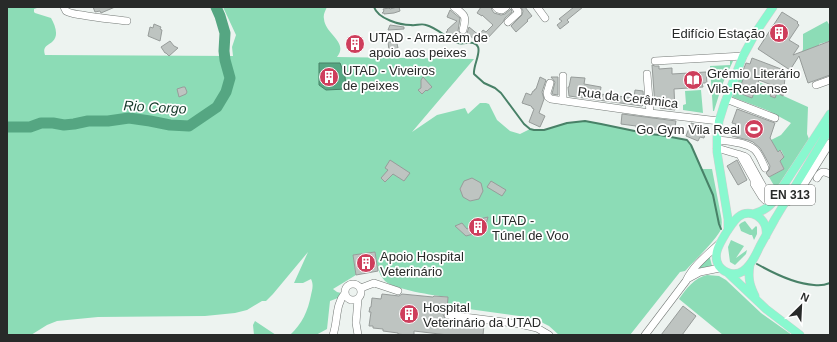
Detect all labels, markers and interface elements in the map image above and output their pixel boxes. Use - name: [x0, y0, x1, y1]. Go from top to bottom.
- building icon: Edifício Estação: [768, 22, 790, 44]
- place label: Edifício Estação: [672, 26, 765, 41]
- place label: UTAD - Armazém de apoio aos peixes: [369, 30, 488, 60]
- building icon: UTAD - Armazém de apoio aos peixes: [344, 33, 366, 55]
- place label: UTAD - Viveiros de peixes: [343, 63, 435, 93]
- building icon: UTAD - Viveiros de peixes: [318, 66, 340, 88]
- place label: Grémio Literário Vila-Realense: [707, 66, 800, 96]
- library icon: Grémio Literário Vila-Realense: [682, 69, 704, 91]
- street label: Rua da Cerâmica: [577, 84, 680, 111]
- water label: Rio Corgo: [123, 97, 187, 117]
- sports icon: Go Gym Vila Real: [743, 118, 765, 140]
- place label: Go Gym Vila Real: [636, 122, 740, 137]
- road number: EN 313: [765, 185, 815, 205]
- place label: UTAD - Túnel de Voo: [492, 213, 569, 243]
- building icon: UTAD - Túnel de Voo: [467, 216, 489, 238]
- place label: Apoio Hospital Veterinário: [380, 249, 464, 279]
- building icon: Apoio Hospital Veterinário: [355, 252, 377, 274]
- north arrow: [781, 286, 821, 326]
- text: N: [799, 290, 811, 304]
- place label: Hospital Veterinário da UTAD: [423, 300, 541, 330]
- building icon: Hospital Veterinário da UTAD: [398, 303, 420, 325]

